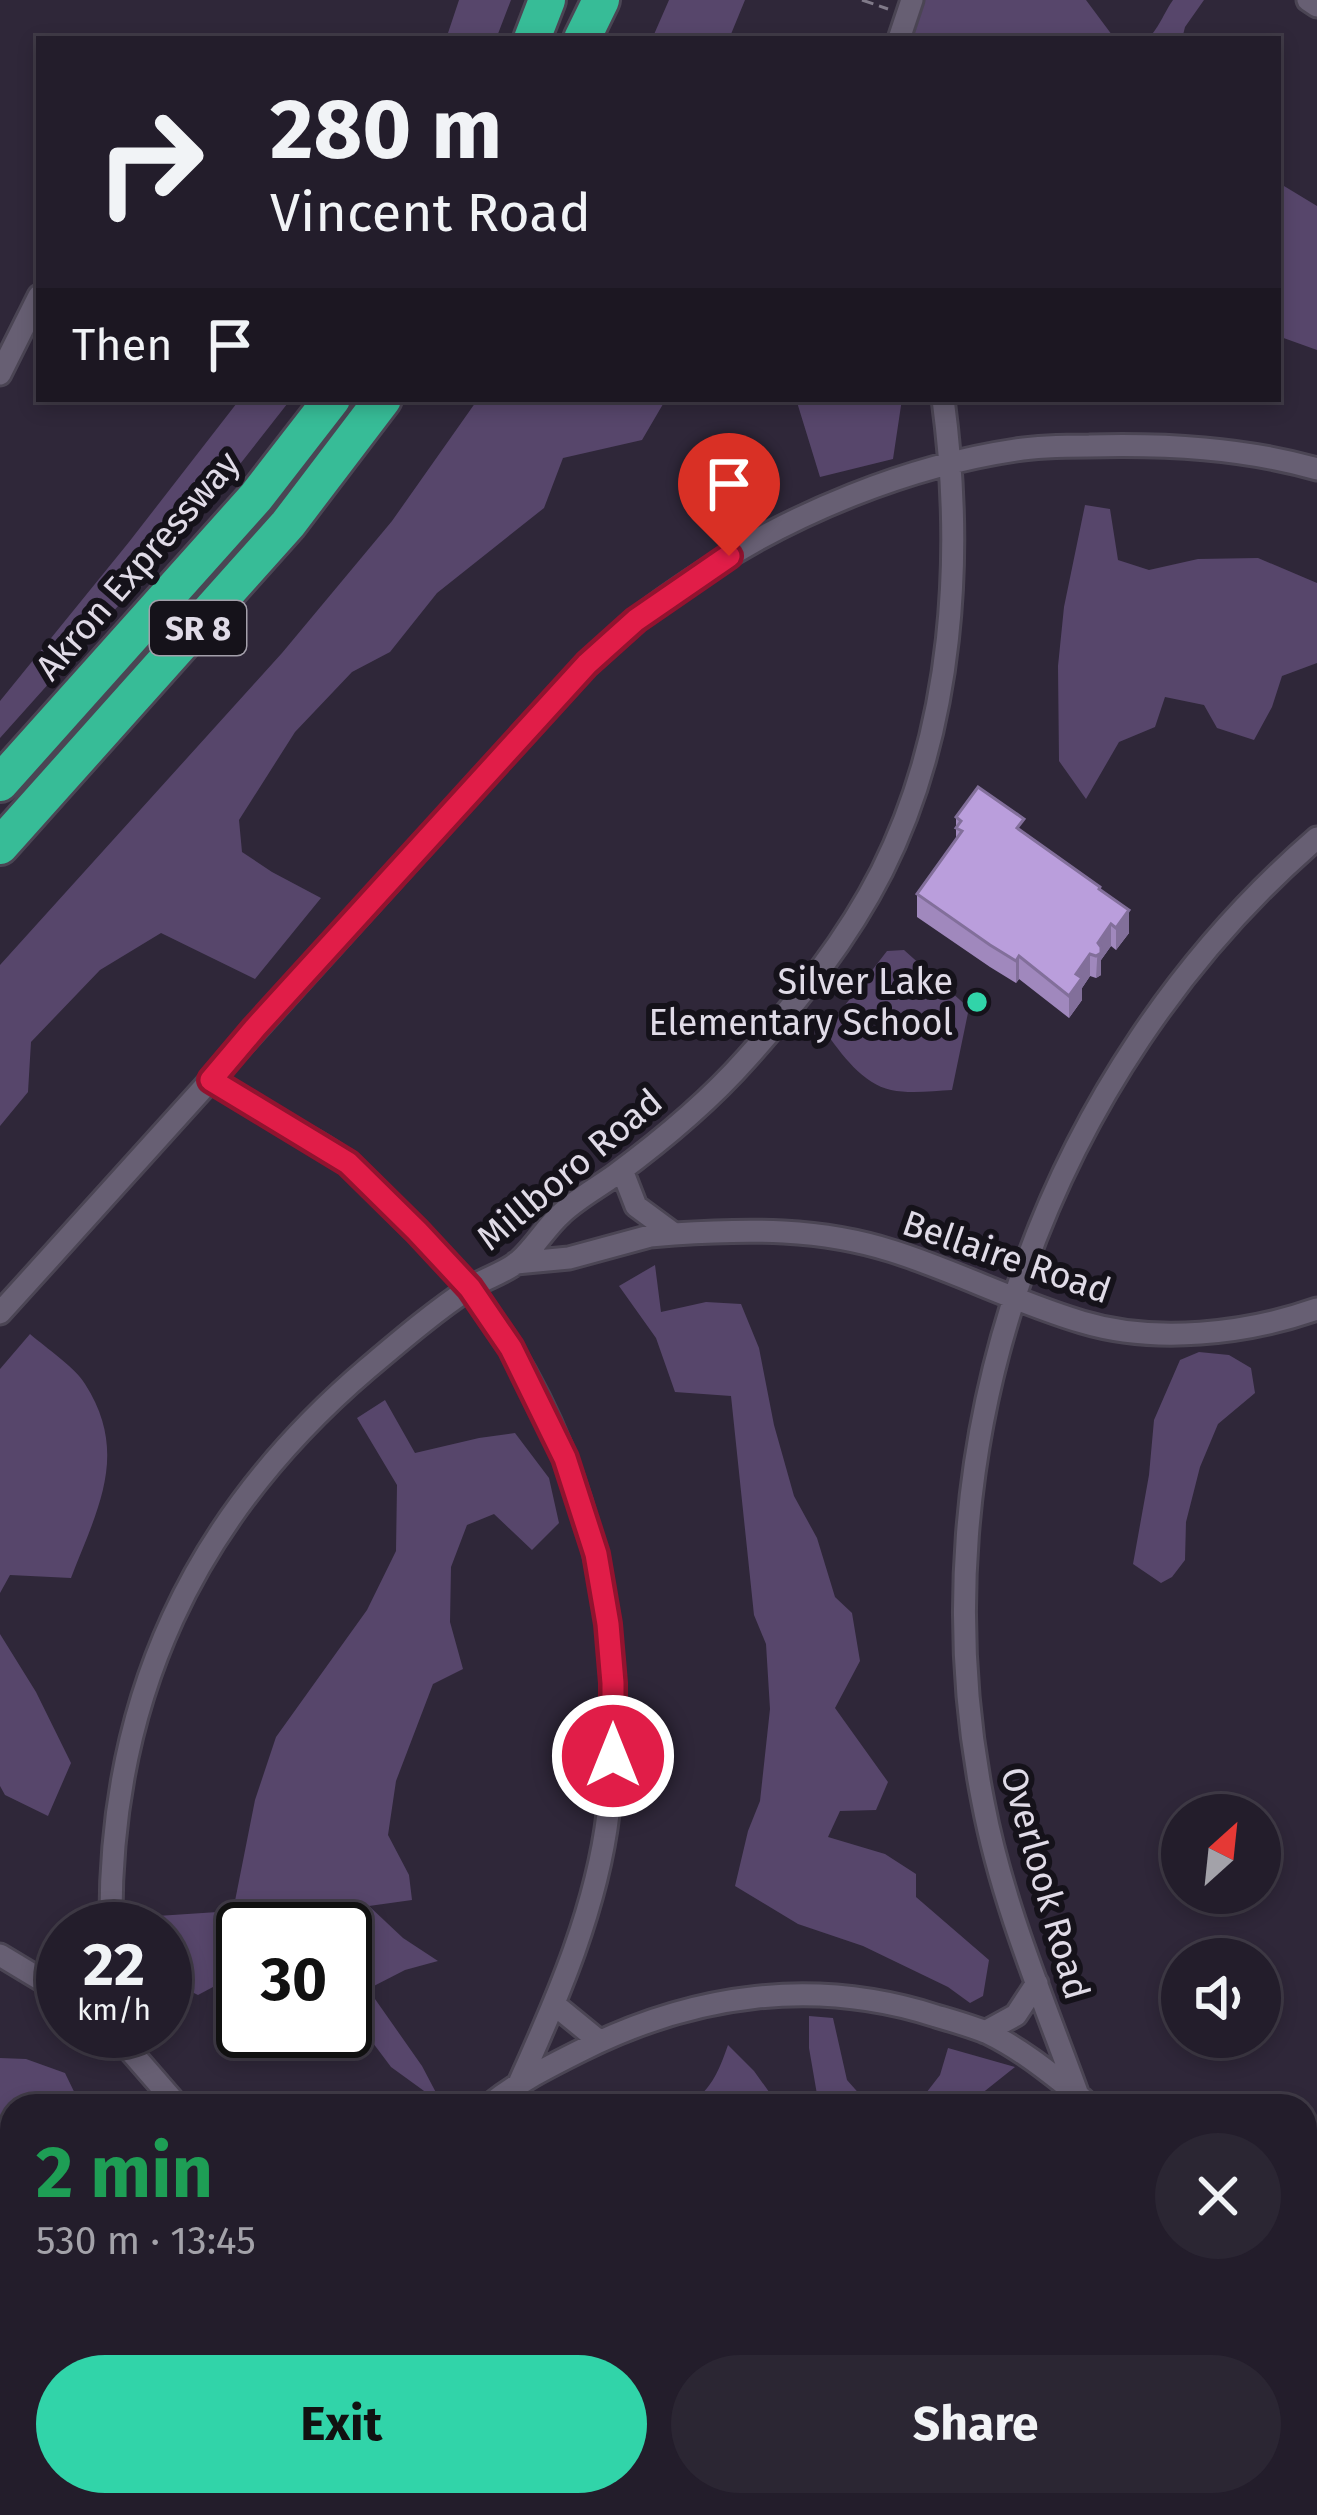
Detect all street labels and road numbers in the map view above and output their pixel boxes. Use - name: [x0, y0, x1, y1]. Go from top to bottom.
- street label: Akron Expressway: [26, 442, 249, 689]
- road number: SR 8: [150, 601, 246, 655]
- street label: Millboro Road: [468, 1080, 671, 1260]
- street label: Bellaire Road: [897, 1201, 1116, 1313]
- street label: Overlook Road: [991, 1762, 1099, 2004]

